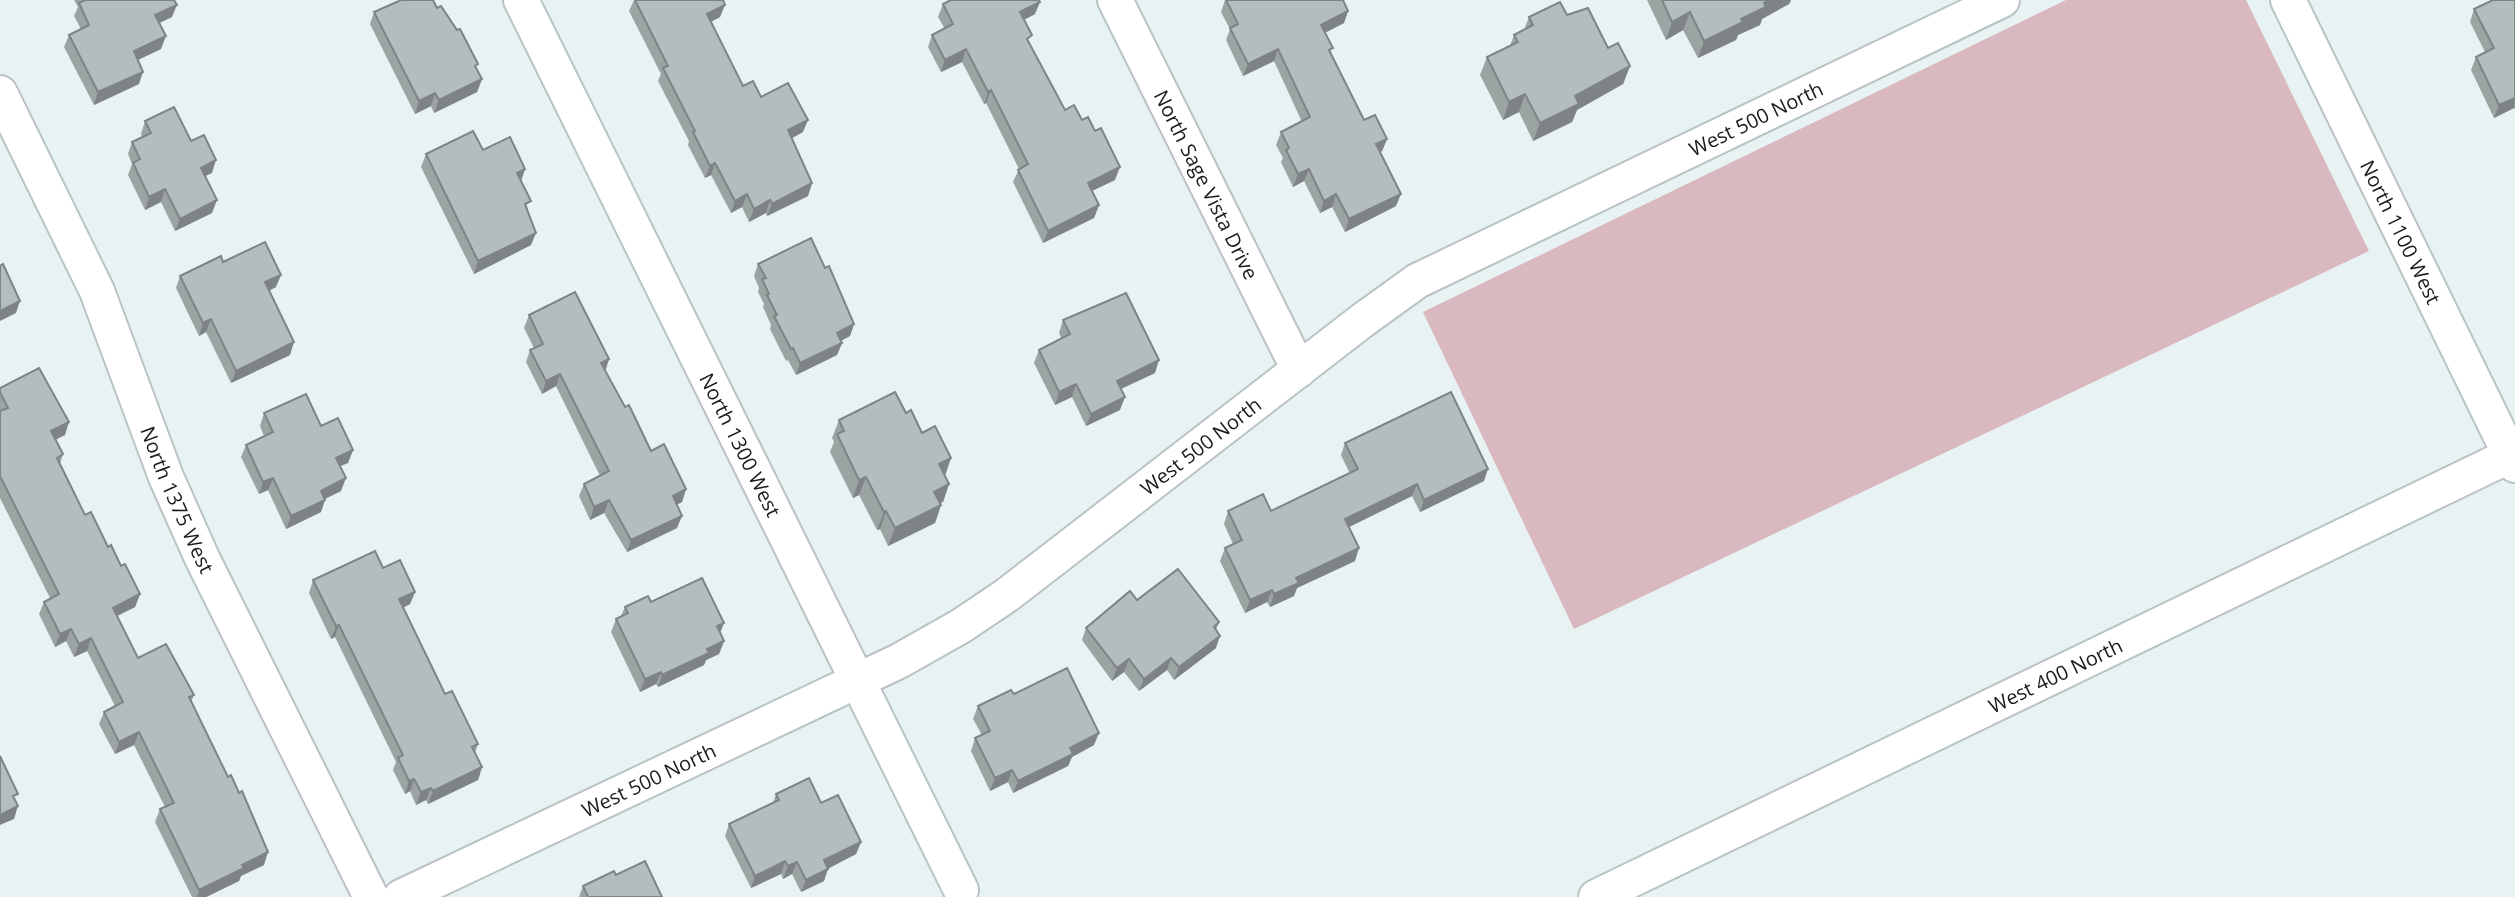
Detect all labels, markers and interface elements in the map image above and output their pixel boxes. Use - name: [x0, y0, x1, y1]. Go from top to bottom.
- street label: West 500 North: [1684, 75, 1827, 162]
- street label: North Sage Vista Drive: [1148, 85, 1265, 284]
- street label: North 1100 West: [2355, 155, 2448, 308]
- street label: North 1300 West: [694, 368, 788, 521]
- street label: West 500 North: [1134, 390, 1266, 501]
- street label: North 1375 West: [135, 422, 221, 578]
- street label: West 400 North: [1984, 631, 2127, 719]
- street label: West 500 North: [577, 736, 720, 823]

